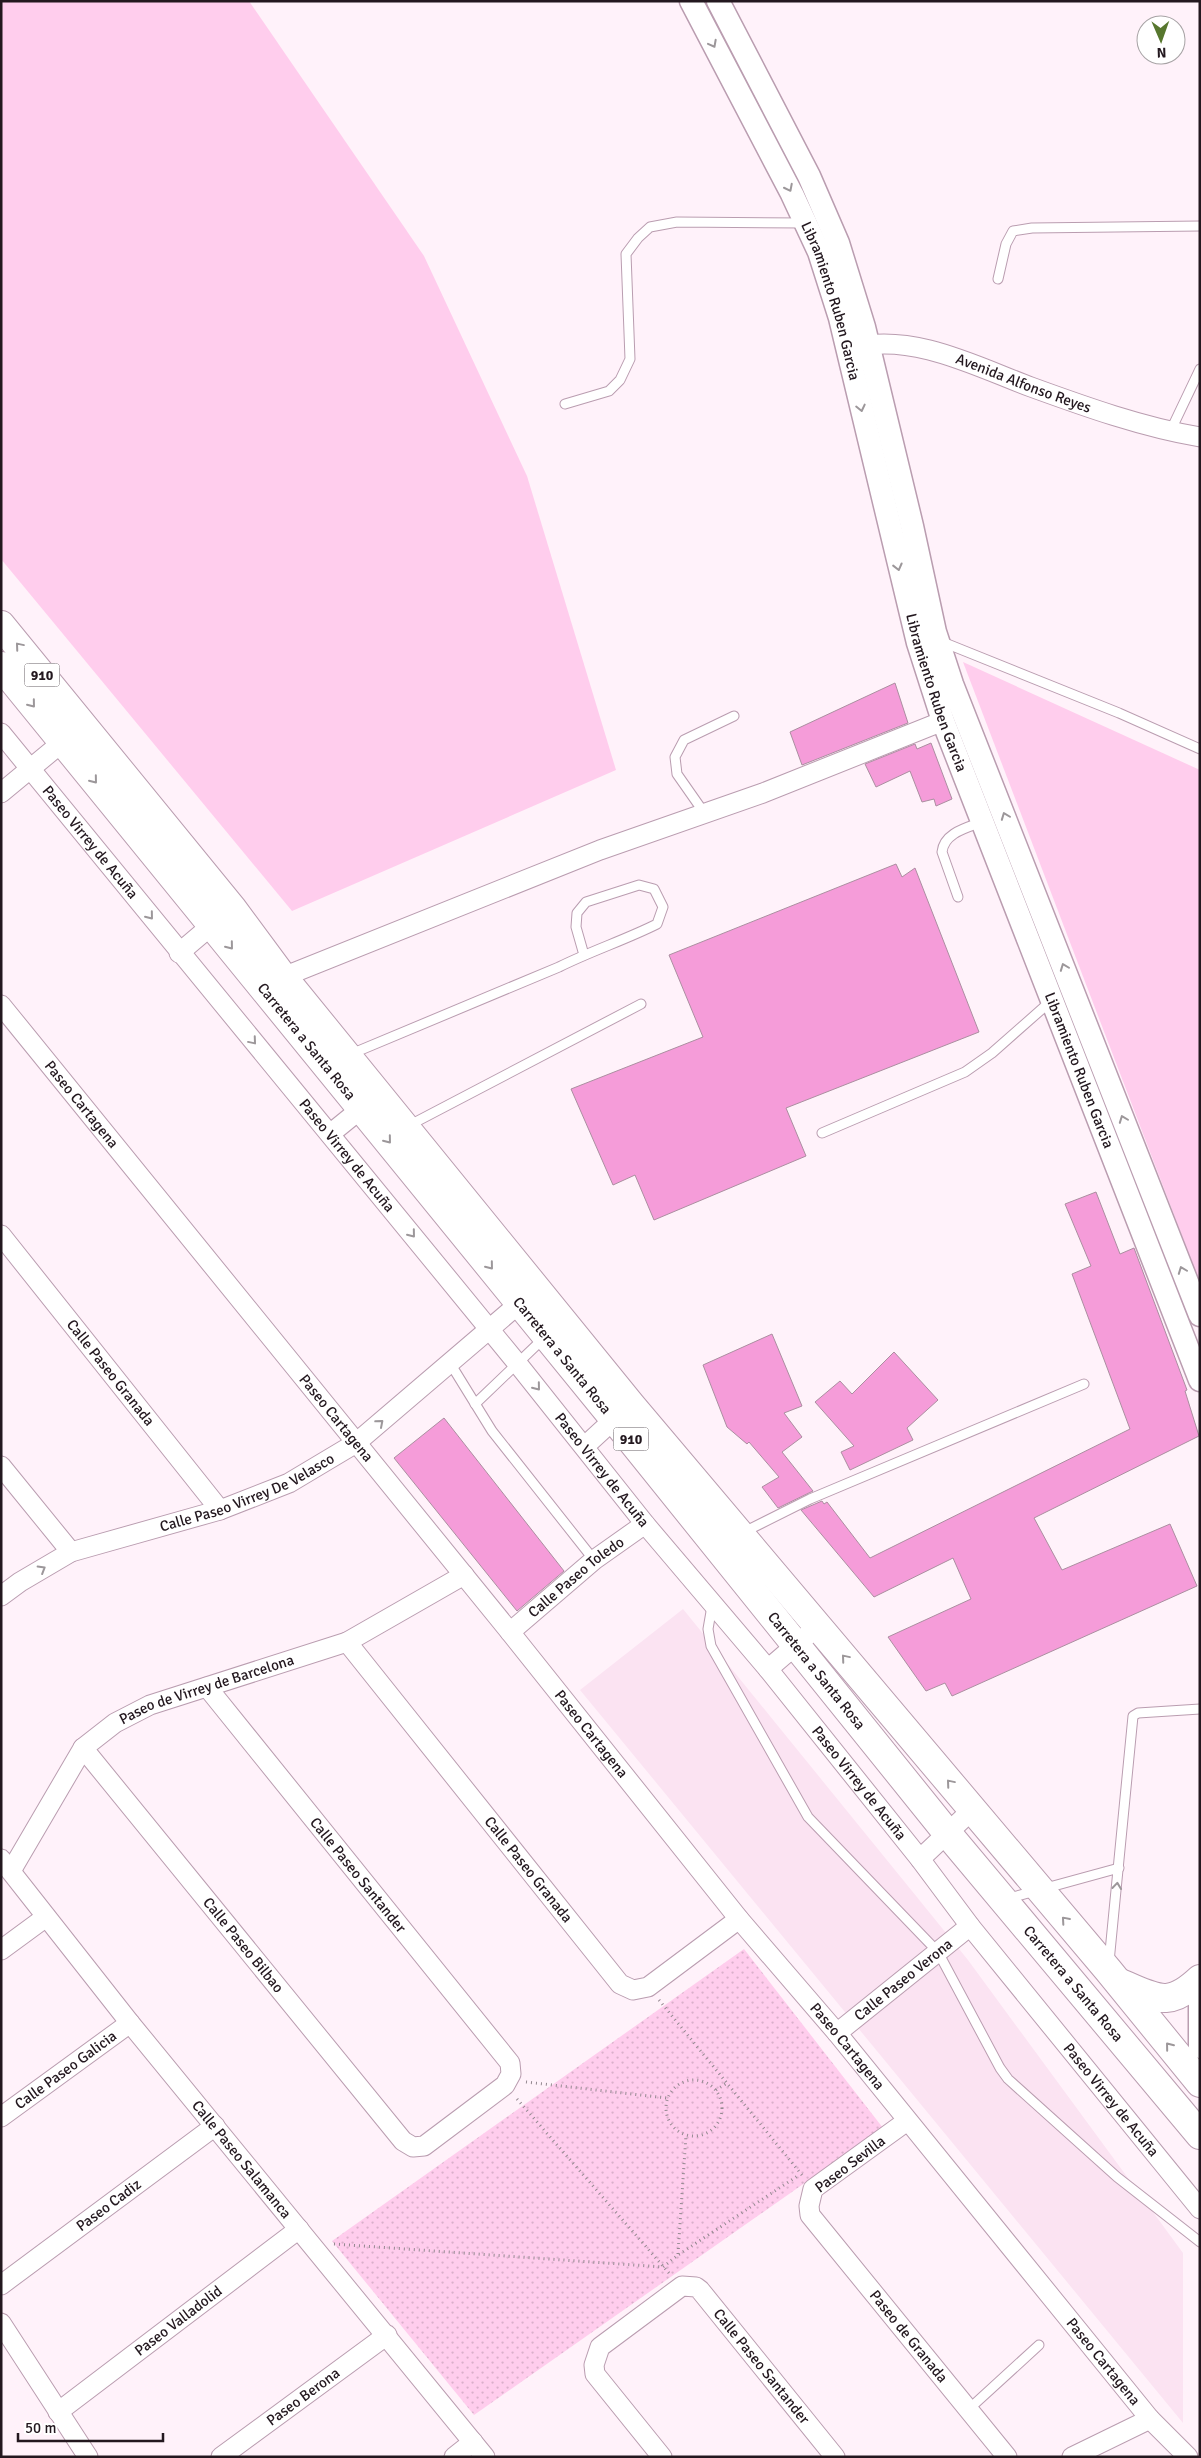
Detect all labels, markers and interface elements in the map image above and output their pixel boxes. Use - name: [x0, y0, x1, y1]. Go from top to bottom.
- north arrow: [1136, 15, 1186, 65]
- one-way arrow: [707, 39, 717, 48]
- text: N: [1156, 44, 1167, 61]
- one-way arrow: [783, 183, 793, 192]
- street label: Libramiento Ruben Garcia: [797, 219, 864, 382]
- street label: Avenida Alfonso Reyes: [954, 350, 1094, 417]
- one-way arrow: [855, 404, 866, 413]
- one-way arrow: [892, 562, 903, 571]
- street label: Libramiento Ruben Garcia: [902, 612, 971, 774]
- one-way arrow: [15, 643, 24, 652]
- road number: 910: [24, 664, 60, 686]
- one-way arrow: [27, 698, 35, 707]
- one-way arrow: [88, 774, 97, 783]
- street label: Paseo Virrey de Acuña: [39, 782, 142, 902]
- one-way arrow: [1000, 812, 1011, 821]
- one-way arrow: [144, 910, 152, 919]
- one-way arrow: [224, 940, 232, 949]
- one-way arrow: [1060, 963, 1070, 972]
- street label: Carretera a Santa Rosa: [254, 979, 360, 1104]
- street label: Libramiento Ruben Garcia: [1041, 990, 1118, 1151]
- one-way arrow: [247, 1035, 256, 1044]
- street label: Paseo Cartagena: [41, 1057, 123, 1152]
- street label: Paseo Virrey de Acuña: [295, 1095, 399, 1216]
- one-way arrow: [1119, 1115, 1129, 1123]
- one-way arrow: [382, 1134, 390, 1143]
- one-way arrow: [406, 1228, 415, 1237]
- one-way arrow: [485, 1260, 493, 1269]
- one-way arrow: [1178, 1266, 1188, 1275]
- street label: Carretera a Santa Rosa: [509, 1293, 615, 1418]
- street label: Calle Paseo Granada: [63, 1316, 158, 1429]
- street label: Paseo Cartagena: [295, 1371, 377, 1465]
- one-way arrow: [531, 1381, 539, 1390]
- street label: Paseo Virrey de Acuña: [551, 1409, 653, 1531]
- one-way arrow: [374, 1420, 383, 1429]
- road number: 910: [614, 1428, 648, 1450]
- street label: Calle Paseo Virrey De Velasco: [158, 1449, 338, 1536]
- street label: Calle Paseo Toledo: [524, 1533, 628, 1621]
- one-way arrow: [36, 1566, 45, 1576]
- street label: Carretera a Santa Rosa: [764, 1608, 869, 1733]
- street label: Paseo de Virrey de Barcelona: [116, 1651, 296, 1728]
- one-way arrow: [842, 1655, 851, 1664]
- street label: Paseo Cartagena: [551, 1686, 632, 1782]
- street label: Paseo Virrey de Acuña: [808, 1722, 910, 1844]
- one-way arrow: [946, 1779, 955, 1788]
- street label: Calle Paseo Granada: [481, 1813, 576, 1926]
- street label: Calle Paseo Santander: [306, 1814, 410, 1937]
- one-way arrow: [1111, 1882, 1122, 1890]
- street label: Calle Paseo Bilbao: [199, 1894, 288, 1996]
- one-way arrow: [1062, 1917, 1071, 1926]
- street label: Carretera a Santa Rosa: [1020, 1922, 1127, 2045]
- street label: Calle Paseo Verona: [850, 1935, 956, 2025]
- street label: Paseo Cartagena: [806, 1999, 888, 2094]
- street label: Calle Paseo Galicia: [11, 2027, 120, 2113]
- street label: Paseo Virrey de Acuña: [1060, 2039, 1163, 2160]
- one-way arrow: [1166, 2042, 1175, 2051]
- street label: Calle Paseo Salamanca: [188, 2097, 295, 2222]
- street label: Paseo Sevilla: [811, 2132, 889, 2196]
- street label: Paseo Cadiz: [73, 2175, 145, 2235]
- street label: Paseo Valladolid: [131, 2282, 226, 2360]
- street label: Paseo de Granada: [866, 2287, 952, 2386]
- street label: Calle Paseo Santander: [710, 2305, 814, 2428]
- street label: Paseo Cartagena: [1063, 2314, 1144, 2409]
- street label: Paseo Berona: [263, 2364, 343, 2429]
- scale bar: [18, 2410, 162, 2442]
- text: 50 m: [25, 2419, 56, 2437]

